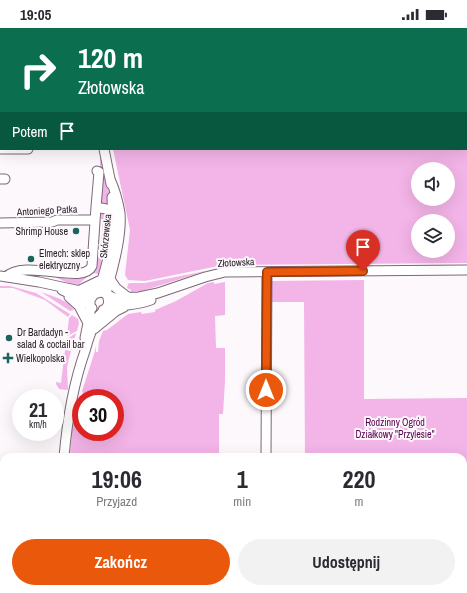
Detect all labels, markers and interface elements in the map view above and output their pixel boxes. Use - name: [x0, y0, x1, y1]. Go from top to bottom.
- text: 19:05: [20, 4, 51, 25]
- text: 120 m: [78, 39, 143, 77]
- icon: right: [12, 44, 64, 96]
- text: Złotowska: [78, 75, 144, 100]
- icon: arrive: [56, 120, 78, 142]
- text: Potem: [12, 121, 48, 142]
- map controls: [411, 162, 455, 258]
- button: sound: [411, 162, 455, 206]
- street label: Antoniego Patka: [15, 202, 78, 219]
- street label: Skórzewska: [97, 213, 114, 259]
- button: layers: [411, 214, 455, 258]
- place label: Shrimp House: [16, 225, 68, 238]
- marker: Shrimp House: [71, 226, 81, 236]
- pin: [346, 230, 380, 271]
- icon: arrive: [352, 236, 374, 258]
- place label: Elmech: sklep elektryczny: [39, 247, 90, 272]
- marker: Elmech: sklep elektryczny: [26, 254, 36, 264]
- street label: Złotowska: [217, 255, 255, 270]
- place label: Dr Bardadyn - salad & coctail bar: [17, 326, 85, 351]
- marker: Dr Bardadyn - salad & coctail bar: [4, 333, 14, 343]
- place label: Wielkopolska: [16, 352, 65, 365]
- marker: Wielkopolska: [3, 353, 13, 363]
- position arrow: [245, 369, 287, 411]
- speed limit sign: 30: [72, 389, 124, 441]
- text: 21: [29, 396, 47, 423]
- park label: Rodzinny Ogród Działkowy "Przylesie": [355, 416, 435, 441]
- text: km/h: [29, 418, 47, 431]
- text: 19:06: [92, 463, 142, 495]
- text: 1: [237, 463, 248, 495]
- text: 220: [343, 463, 375, 495]
- text: Przyjazd: [96, 493, 137, 510]
- text: min: [233, 493, 251, 510]
- text: m: [355, 493, 363, 510]
- button: Zakończ: [12, 539, 230, 585]
- button: Udostępnij: [238, 539, 455, 585]

